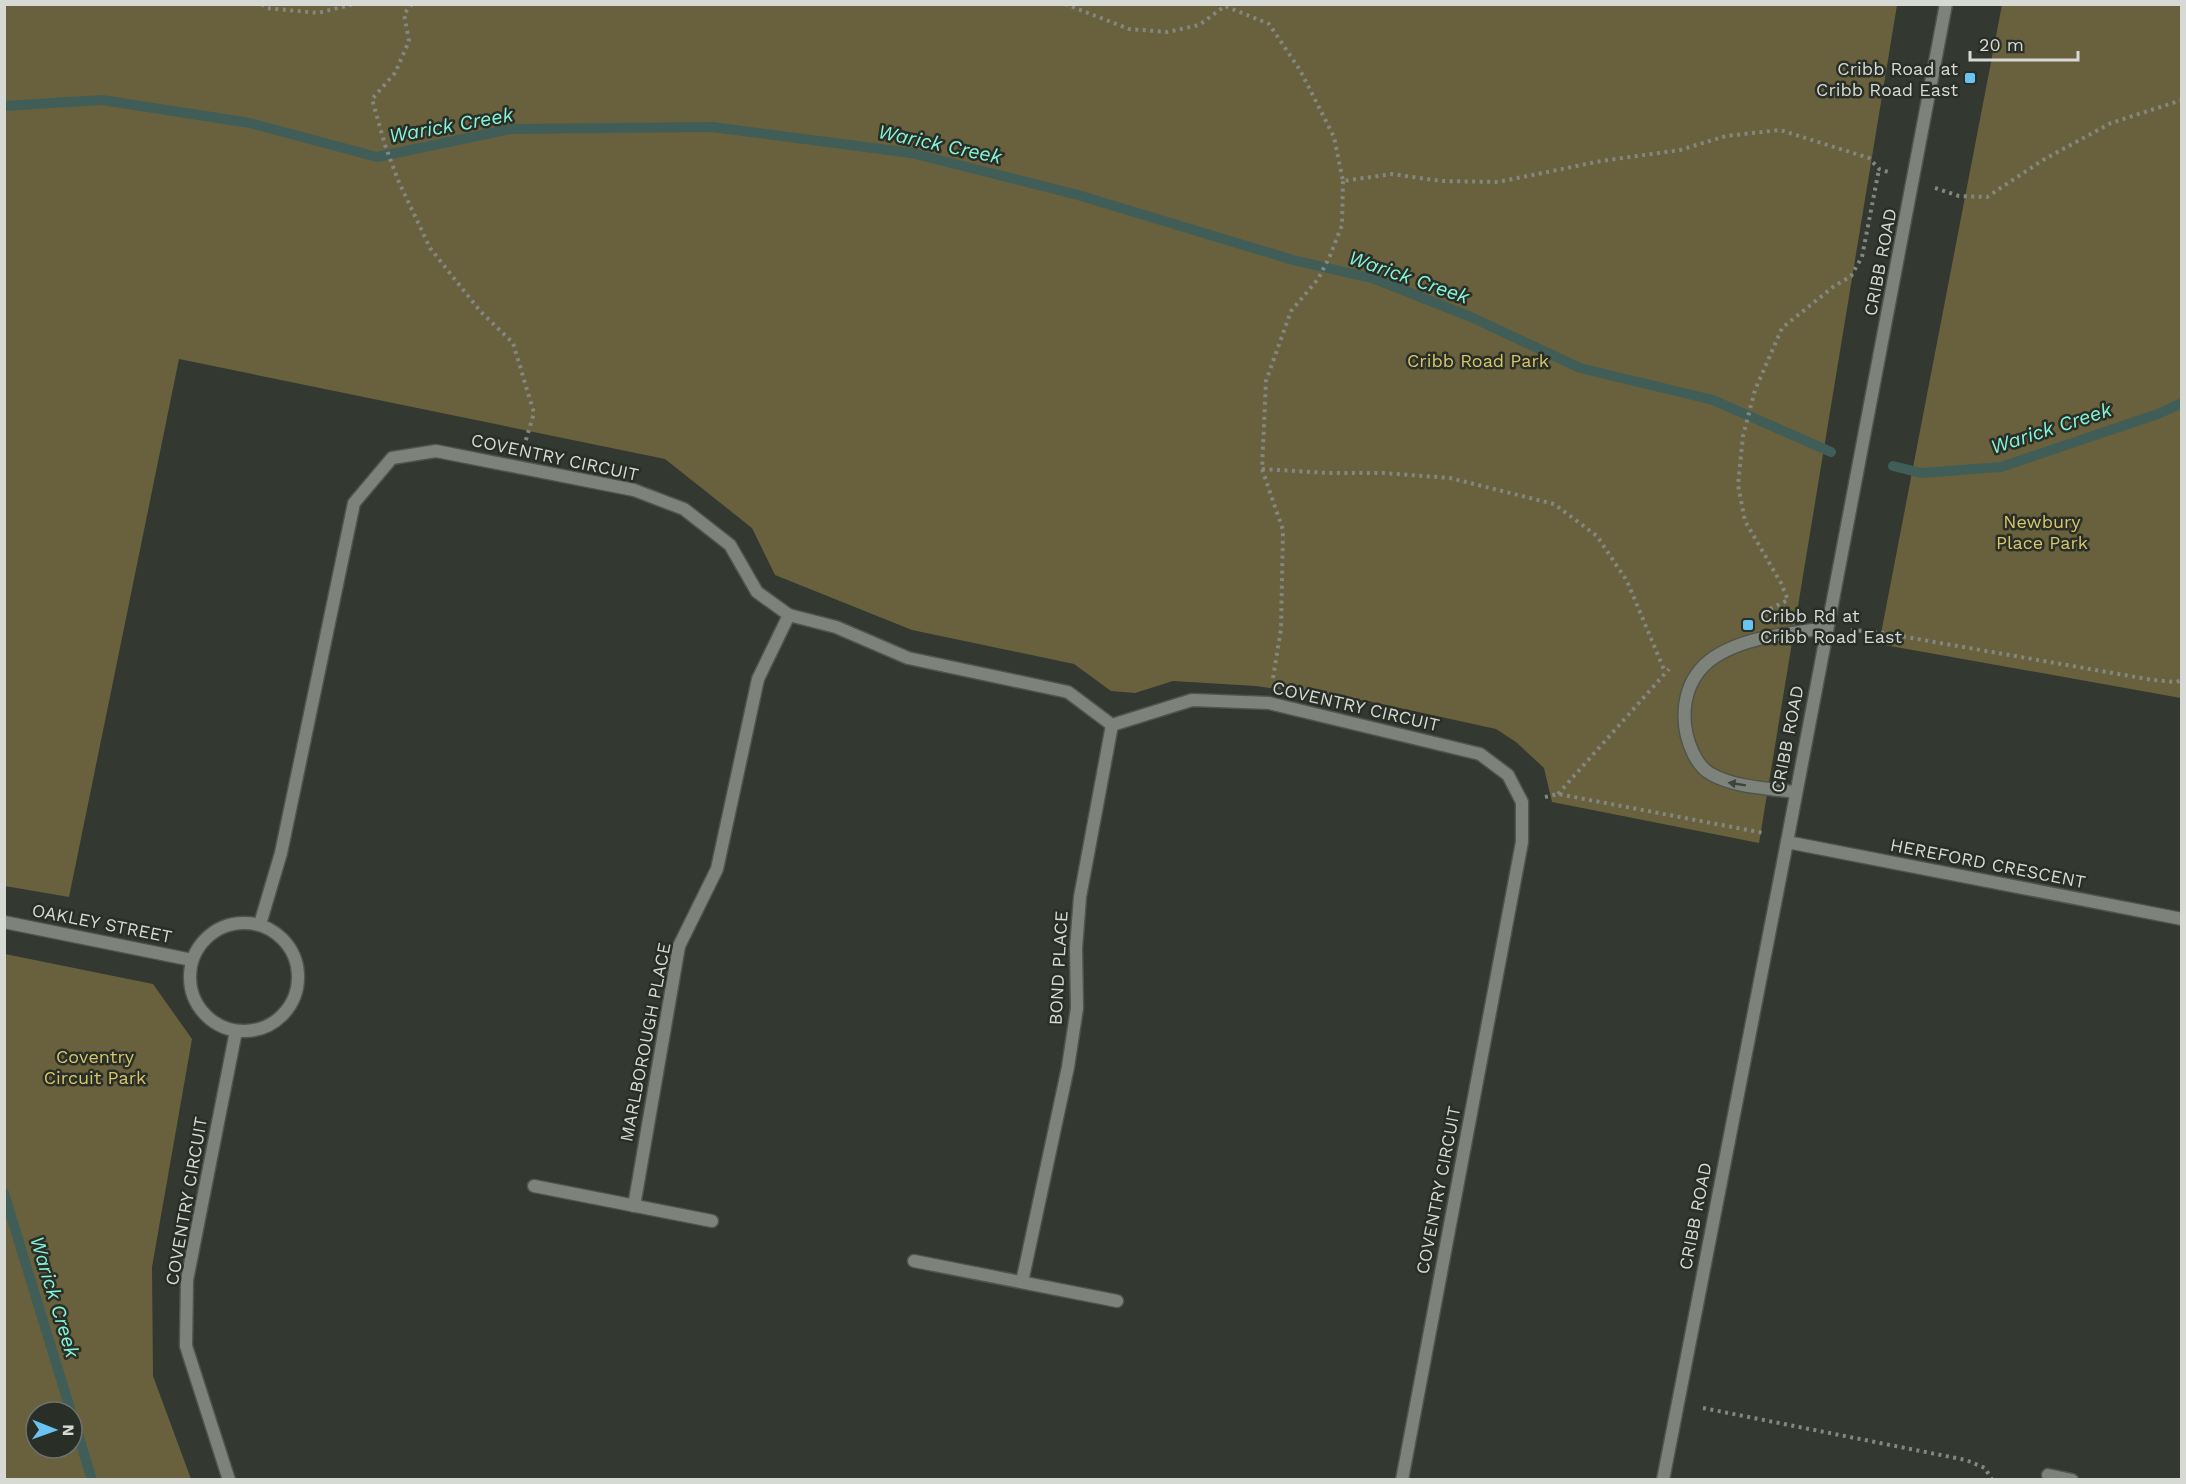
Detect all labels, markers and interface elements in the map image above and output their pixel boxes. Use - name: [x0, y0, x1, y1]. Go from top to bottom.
- scale bar: [1970, 24, 2078, 62]
- text: 20 m: [1979, 34, 2024, 55]
- place label: Cribb Road at Cribb Road East: [1816, 58, 1958, 100]
- marker: Cribb Road at Cribb Road East: [1963, 71, 1977, 85]
- water label: Warick Creek: [387, 102, 516, 148]
- water label: Warick Creek: [876, 119, 1005, 169]
- street label: CRIBB ROAD: [1859, 206, 1901, 318]
- water label: Warick Creek: [1346, 245, 1474, 309]
- park label: Cribb Road Park: [1407, 350, 1549, 371]
- water label: Warick Creek: [1987, 397, 2116, 459]
- street label: COVENTRY CIRCUIT: [469, 429, 641, 485]
- park label: Newbury Place Park: [1996, 511, 2088, 553]
- place label: Cribb Rd at Cribb Road East: [1760, 605, 1902, 647]
- marker: Cribb Rd at Cribb Road East: [1741, 618, 1755, 632]
- street label: COVENTRY CIRCUIT: [1270, 677, 1442, 735]
- street label: CRIBB ROAD: [1766, 683, 1808, 795]
- one-way arrow: [1727, 779, 1746, 788]
- street label: HEREFORD CRESCENT: [1888, 834, 2088, 892]
- street label: OAKLEY STREET: [30, 899, 174, 947]
- street label: BOND PLACE: [1045, 910, 1071, 1026]
- street label: MARLBOROUGH PLACE: [615, 940, 675, 1144]
- park label: Coventry Circuit Park: [44, 1046, 146, 1088]
- street label: COVENTRY CIRCUIT: [1411, 1104, 1465, 1276]
- street label: COVENTRY CIRCUIT: [161, 1115, 211, 1287]
- street label: CRIBB ROAD: [1674, 1160, 1716, 1272]
- water label: Warick Creek: [25, 1233, 85, 1362]
- north arrow: [24, 1400, 84, 1460]
- text: N: [59, 1424, 78, 1436]

